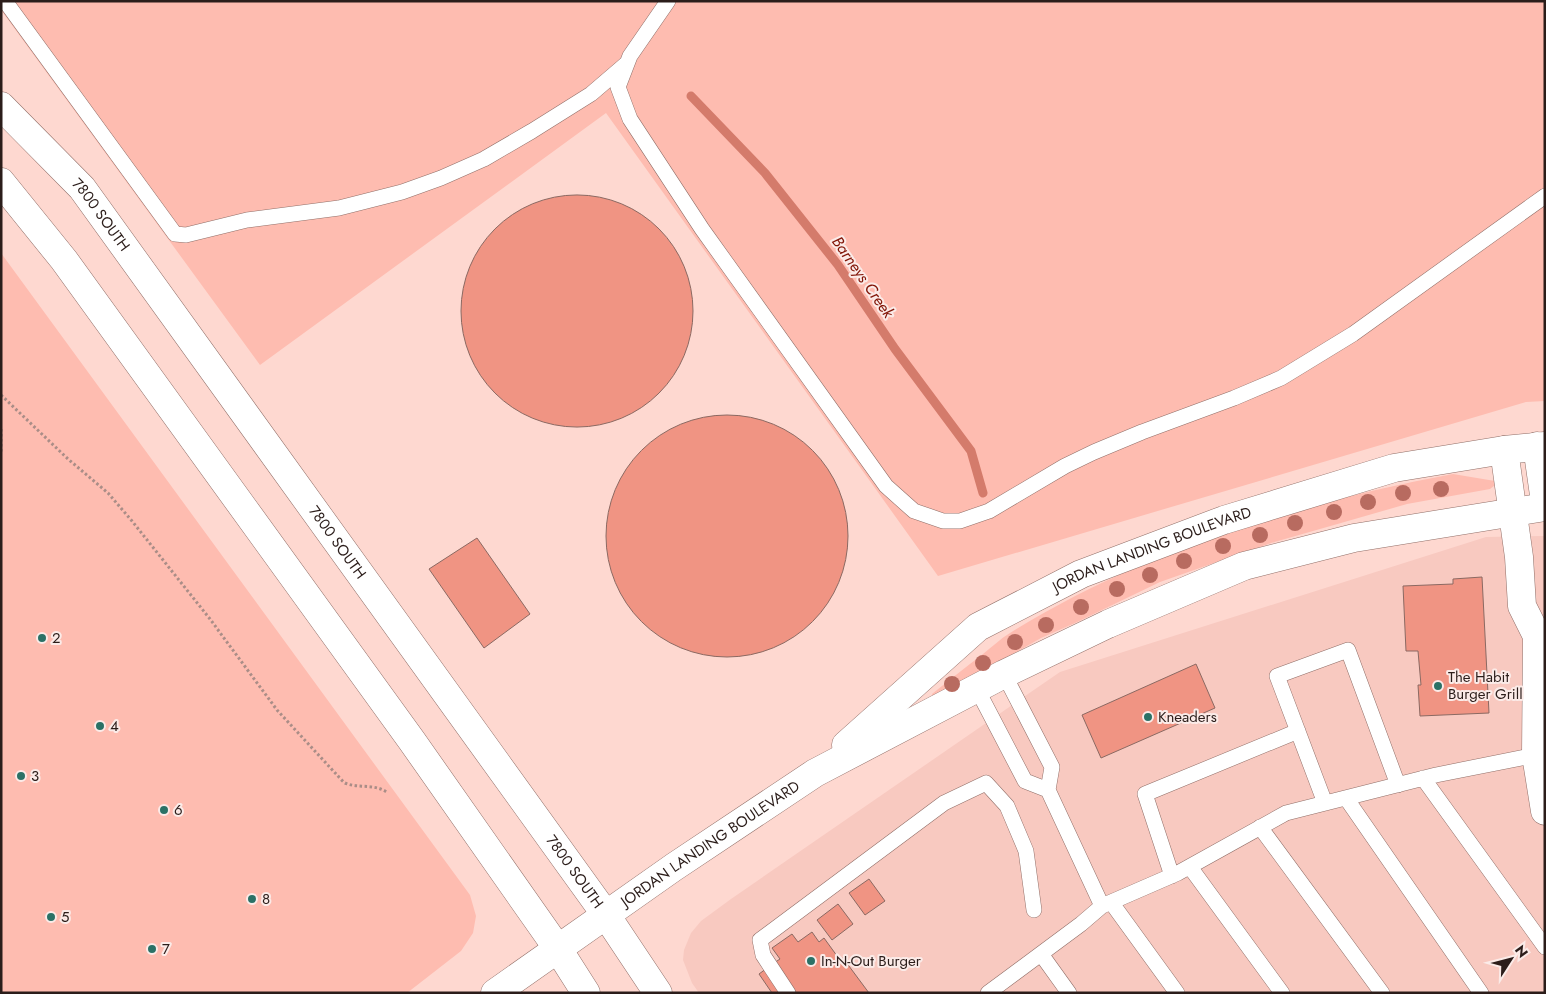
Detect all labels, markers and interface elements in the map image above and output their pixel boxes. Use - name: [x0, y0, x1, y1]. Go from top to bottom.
- street label: 7800 SOUTH: [67, 173, 135, 256]
- water label: Barneys Creek: [826, 231, 900, 324]
- street label: 7800 SOUTH: [303, 501, 371, 584]
- street label: JORDAN LANDING BOULEVARD: [1047, 501, 1254, 599]
- place label: 2: [52, 627, 61, 649]
- marker: 2: [36, 632, 48, 644]
- place label: The Habit Burger Grill: [1448, 666, 1523, 705]
- marker: The Habit Burger Grill: [1432, 680, 1444, 692]
- place label: Kneaders: [1158, 706, 1217, 728]
- marker: Kneaders: [1142, 711, 1154, 723]
- place label: 4: [110, 715, 119, 737]
- marker: 4: [94, 720, 106, 732]
- place label: 3: [31, 765, 39, 787]
- marker: 3: [15, 770, 27, 782]
- street label: JORDAN LANDING BOULEVARD: [615, 775, 804, 913]
- place label: 6: [174, 799, 183, 821]
- marker: 6: [158, 804, 170, 816]
- street label: 7800 SOUTH: [541, 830, 609, 913]
- place label: 8: [262, 888, 270, 910]
- marker: 8: [246, 893, 258, 905]
- place label: 5: [61, 906, 69, 928]
- marker: 5: [45, 911, 57, 923]
- north arrow: [1486, 934, 1536, 984]
- place label: 7: [162, 938, 170, 960]
- text: N: [1510, 941, 1533, 962]
- marker: 7: [146, 943, 158, 955]
- place label: In-N-Out Burger: [821, 950, 922, 972]
- marker: In-N-Out Burger: [805, 955, 817, 967]

